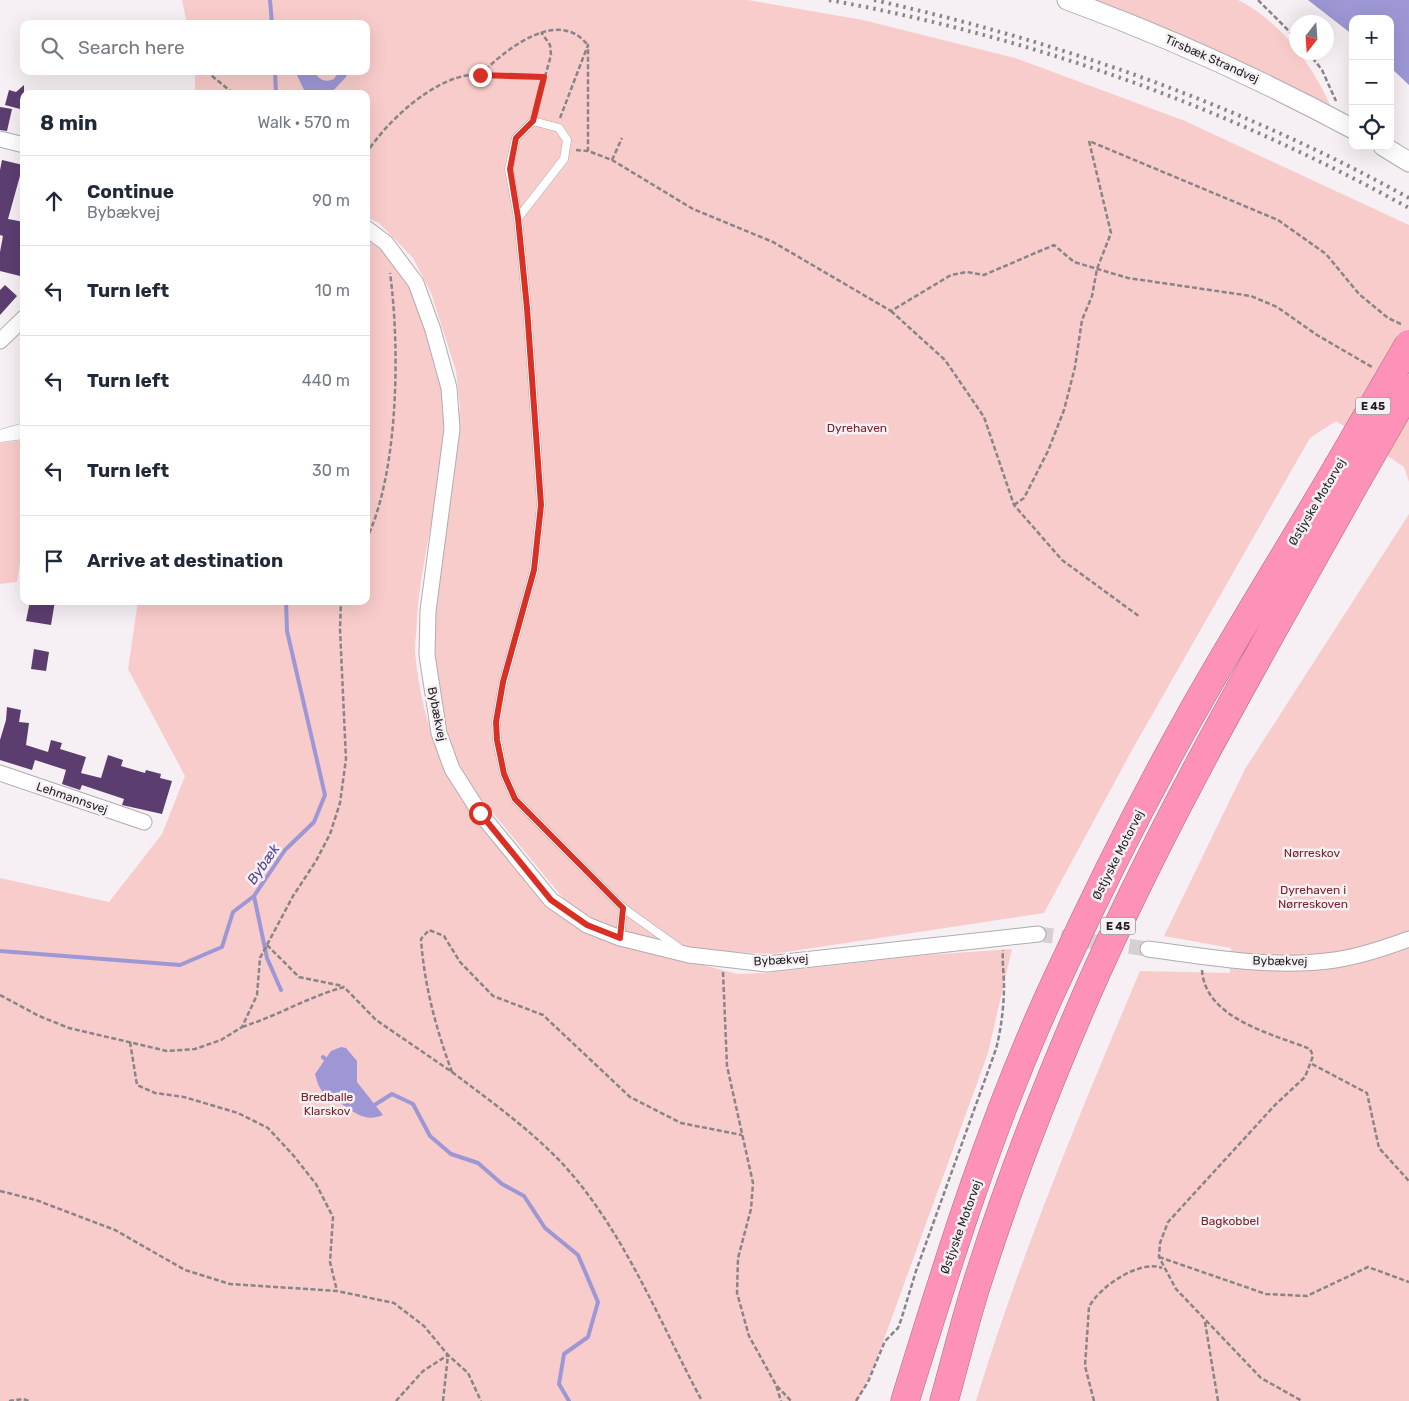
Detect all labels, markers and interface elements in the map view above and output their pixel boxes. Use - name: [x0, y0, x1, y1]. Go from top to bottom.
- north arrow: [1289, 15, 1334, 60]
- map controls: [1349, 15, 1394, 150]
- button: +: [1349, 15, 1394, 60]
- search box: [20, 20, 370, 75]
- street label: Tirsbæk Strandvej: [1163, 32, 1261, 86]
- icon: search: [38, 34, 66, 62]
- text: Search here: [78, 36, 185, 59]
- button: −: [1349, 60, 1394, 105]
- route end: [469, 64, 492, 87]
- button: locate: [1349, 105, 1394, 150]
- text: 8 min: [40, 110, 97, 135]
- text: Walk · 570 m: [258, 113, 350, 132]
- text: Continue: [87, 180, 174, 203]
- icon: ahead: [40, 187, 68, 215]
- text: 90 m: [312, 191, 350, 210]
- text: Bybækvej: [87, 203, 160, 222]
- icon: left: [40, 277, 68, 305]
- text: Turn left: [87, 279, 169, 302]
- text: 10 m: [315, 281, 350, 300]
- icon: left: [40, 367, 68, 395]
- text: Turn left: [87, 369, 169, 392]
- text: 440 m: [302, 371, 350, 390]
- road number: E 45: [1356, 398, 1390, 414]
- park label: Dyrehaven: [827, 421, 887, 435]
- street label: Østjyske Motorvej: [1286, 456, 1348, 548]
- icon: left: [40, 457, 68, 485]
- text: Turn left: [87, 459, 169, 482]
- text: 30 m: [312, 461, 350, 480]
- icon: arrive: [40, 547, 68, 575]
- text: Arrive at destination: [87, 549, 283, 572]
- street label: Bybækvej: [425, 686, 449, 742]
- street label: Lehmannsvej: [34, 779, 110, 817]
- route start: [469, 802, 492, 825]
- street label: Østjyske Motorvej: [1089, 808, 1147, 902]
- water label: Bybæk: [243, 840, 284, 888]
- park label: Nørreskov: [1284, 846, 1340, 860]
- park label: Dyrehaven i Nørreskoven: [1278, 883, 1348, 911]
- road number: E 45: [1100, 918, 1136, 934]
- street label: Bybækvej: [753, 952, 809, 968]
- street label: Bybækvej: [1252, 954, 1308, 968]
- park label: Bredballe Klarskov: [301, 1090, 354, 1118]
- street label: Østjyske Motorvej: [938, 1178, 984, 1276]
- park label: Bagkobbel: [1201, 1214, 1259, 1228]

